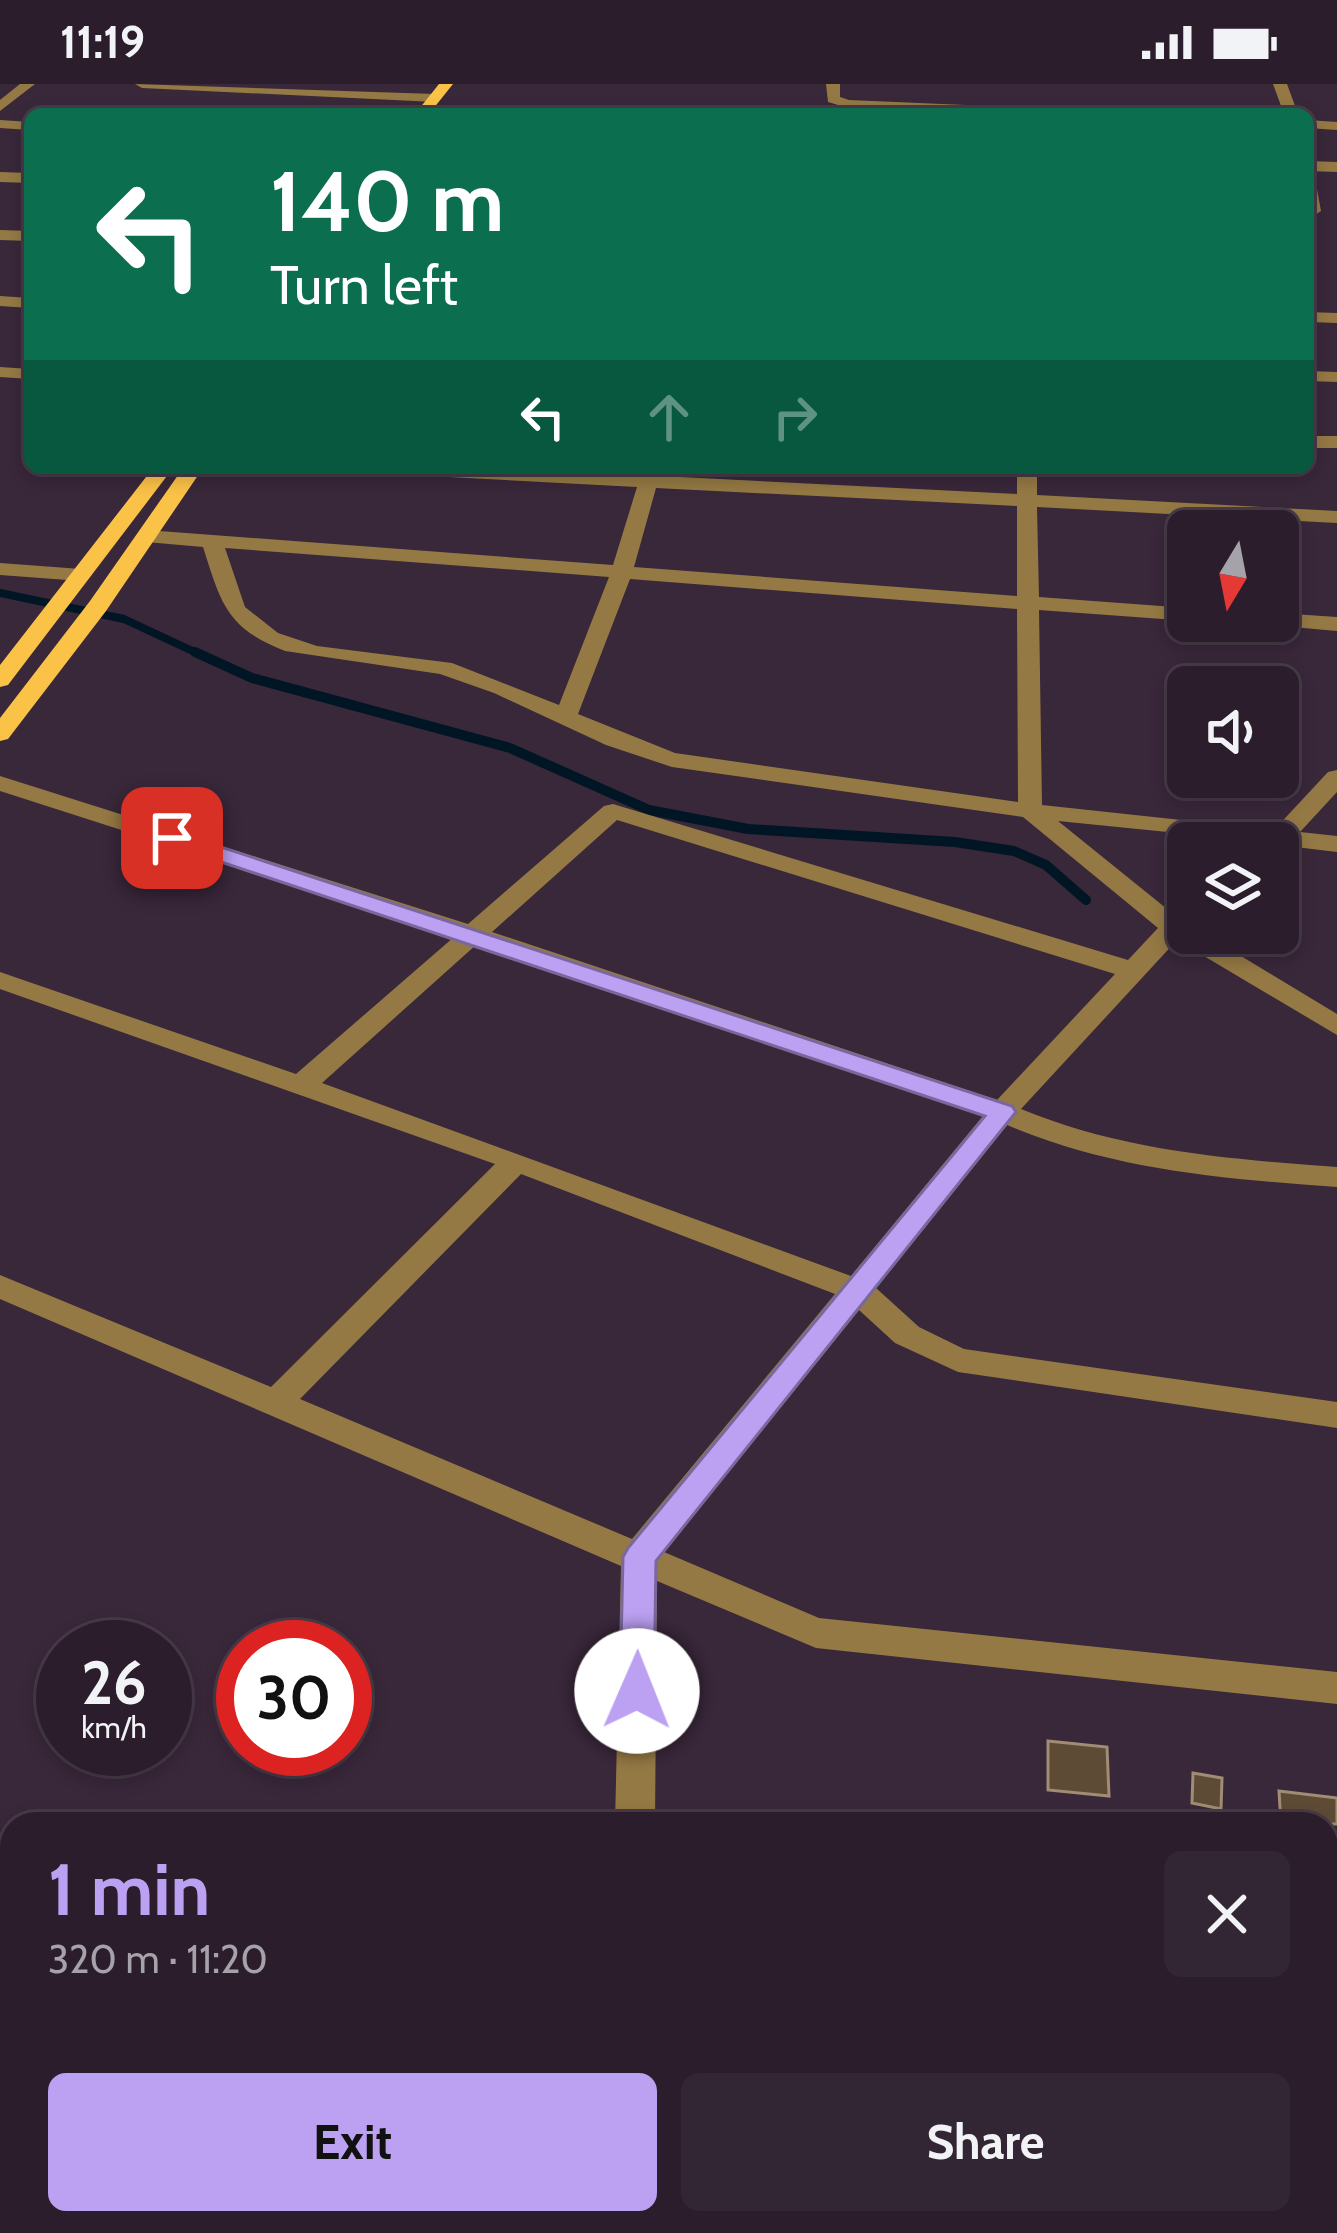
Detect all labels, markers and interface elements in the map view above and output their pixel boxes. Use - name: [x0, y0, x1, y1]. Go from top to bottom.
- text: 11:19: [60, 15, 145, 69]
- text: 140 m: [270, 150, 504, 252]
- icon: left: [72, 156, 228, 312]
- text: Turn left: [270, 252, 458, 318]
- icon: left: [510, 384, 576, 450]
- icon: ahead: [636, 384, 702, 450]
- icon: right: [762, 384, 828, 450]
- north arrow: [1167, 510, 1299, 642]
- map controls: [1167, 510, 1299, 954]
- button: sound: [1167, 666, 1299, 798]
- pin: [121, 787, 223, 889]
- icon: arrive: [139, 805, 205, 871]
- button: layers: [1167, 822, 1299, 954]
- speed limit sign: 30: [216, 1620, 372, 1776]
- position arrow: [574, 1628, 700, 1754]
- text: 26: [81, 1646, 147, 1719]
- text: km/h: [81, 1709, 147, 1746]
- text: 1 min: [48, 1846, 210, 1933]
- button: close: [1164, 1851, 1290, 1977]
- text: 320 m · 11:20: [48, 1935, 268, 1983]
- button: Exit: [48, 2073, 657, 2211]
- button: Share: [681, 2073, 1290, 2211]

